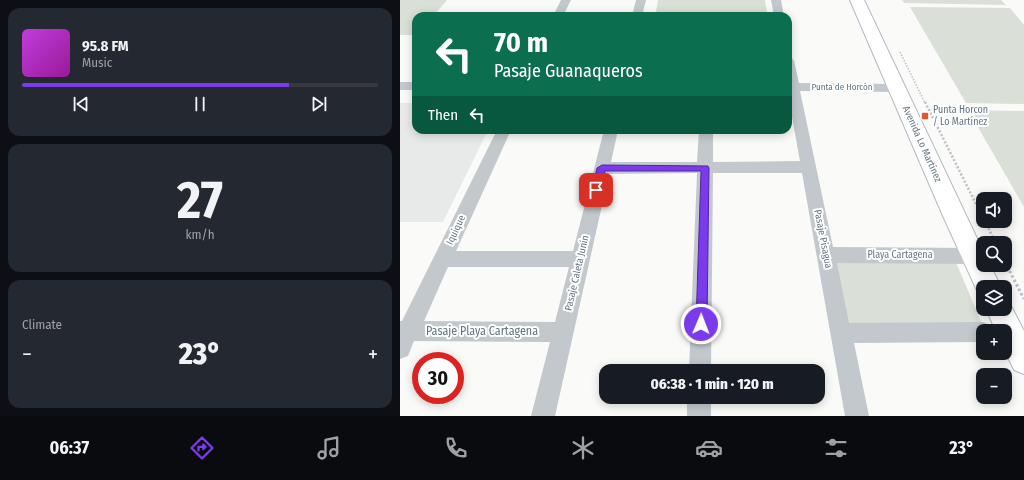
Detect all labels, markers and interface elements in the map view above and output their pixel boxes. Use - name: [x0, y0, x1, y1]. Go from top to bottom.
- text: 70 m: [494, 26, 548, 59]
- icon: left: [428, 28, 480, 80]
- text: 95.8 FM: [82, 37, 129, 55]
- text: Music: [82, 55, 112, 70]
- text: Pasaje Guanaqueros: [494, 60, 643, 82]
- street label: Punta de Horcón: [812, 82, 873, 92]
- icon: previous: [70, 93, 92, 115]
- icon: pause: [189, 93, 211, 115]
- icon: next: [308, 93, 330, 115]
- icon: left: [466, 104, 488, 126]
- street label: Avenida Lo Martínez: [900, 104, 945, 184]
- place label: Punta Horcon / Lo Martínez: [933, 104, 988, 128]
- text: Then: [428, 106, 458, 124]
- marker: Punta Horcon / Lo Martínez: [920, 111, 930, 121]
- text: 27: [177, 169, 223, 232]
- pin: [579, 173, 613, 207]
- icon: arrive: [585, 179, 607, 201]
- map controls: [976, 192, 1012, 404]
- button: sound: [976, 192, 1012, 228]
- street label: Pasaje Pisagua: [811, 208, 835, 270]
- street label: Iquique: [444, 213, 468, 247]
- text: km/h: [186, 227, 215, 242]
- street label: Pasaje Caleta Junín: [562, 234, 592, 312]
- button: search: [976, 236, 1012, 272]
- street label: Playa Cartagena: [867, 249, 933, 261]
- button: layers: [976, 280, 1012, 316]
- position arrow: [680, 303, 722, 345]
- text: Climate: [22, 317, 62, 332]
- street label: Pasaje Playa Cartagena: [426, 324, 538, 338]
- button: +: [976, 324, 1012, 360]
- text: 23°: [179, 336, 221, 372]
- text: −: [22, 341, 32, 368]
- text: +: [368, 341, 378, 368]
- speed limit sign: 30: [412, 352, 464, 404]
- button: −: [976, 368, 1012, 404]
- text: 06:38 · 1 min · 120 m: [650, 375, 774, 393]
- icon: directions: [188, 434, 216, 462]
- icon: music: [315, 434, 343, 462]
- icon: phone: [442, 434, 470, 462]
- icon: climate: [569, 434, 597, 462]
- icon: car: [695, 434, 723, 462]
- icon: filters: [822, 434, 850, 462]
- text: 06:37: [49, 437, 89, 459]
- text: 23°: [949, 437, 974, 459]

